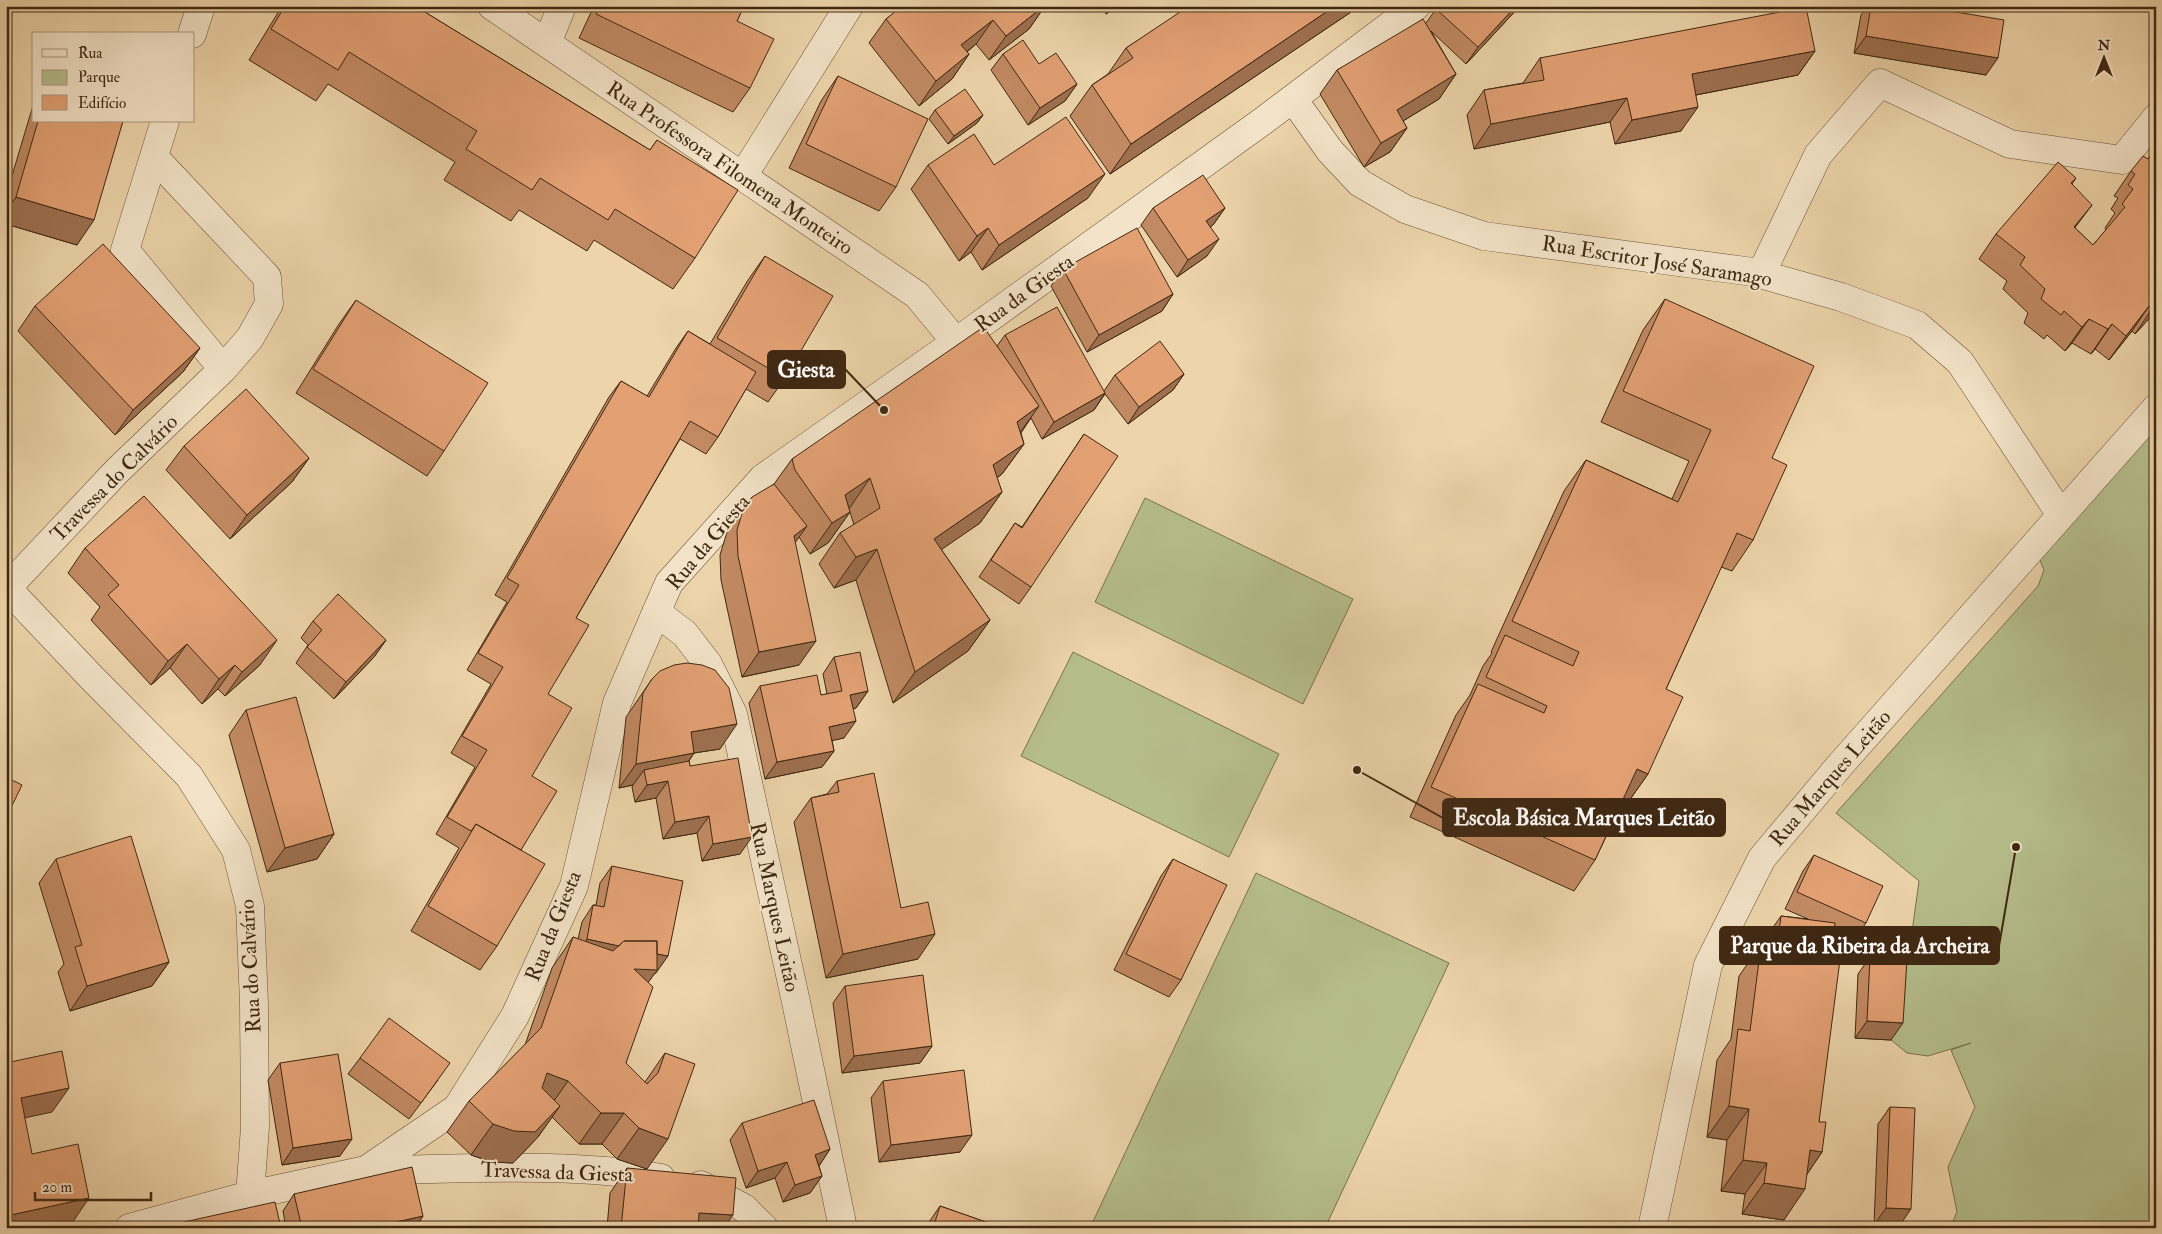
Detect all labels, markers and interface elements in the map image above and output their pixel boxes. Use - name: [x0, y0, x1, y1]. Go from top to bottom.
- legend: [32, 32, 195, 122]
- north arrow: [2080, 32, 2130, 82]
- text: N: [2097, 37, 2111, 54]
- text: Rua: [78, 44, 103, 63]
- text: Parque: [78, 68, 120, 87]
- street label: Rua Professora Filomena Monteiro: [601, 76, 858, 261]
- text: Edifício: [78, 94, 126, 113]
- street label: Rua Escritor José Saramago: [1540, 230, 1774, 293]
- street label: Rua da Giesta: [969, 248, 1080, 339]
- callout: Giesta: [768, 351, 845, 388]
- text: Giesta: [777, 356, 836, 384]
- street label: Travessa do Calvário: [45, 409, 184, 548]
- street label: Rua da Giesta: [661, 489, 756, 596]
- street label: Rua Marques Leitão: [1764, 704, 1897, 852]
- callout: Escola Básica Marques Leitão: [1443, 799, 1725, 836]
- text: Escola Básica Marques Leitão: [1453, 804, 1715, 833]
- street label: Rua Marques Leitão: [743, 820, 806, 994]
- street label: Rua da Giesta: [519, 867, 588, 985]
- street label: Rua do Calvário: [234, 898, 267, 1034]
- callout: Parque da Ribeira da Archeira: [1720, 927, 1999, 964]
- text: Parque da Ribeira da Archeira: [1730, 932, 1991, 961]
- street label: Travessa da Giesta: [480, 1156, 634, 1189]
- scale bar: [35, 1169, 151, 1201]
- text: 20 m: [42, 1178, 72, 1197]

